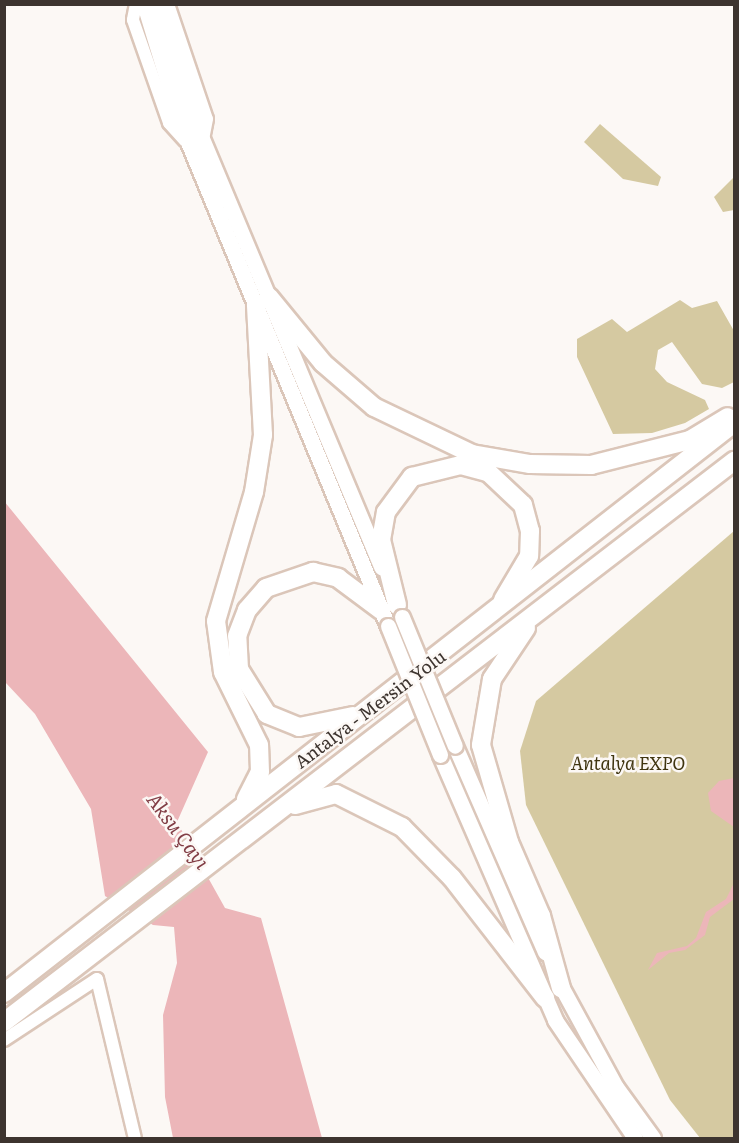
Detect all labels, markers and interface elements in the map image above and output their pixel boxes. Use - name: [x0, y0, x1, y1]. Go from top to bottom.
- street label: Antalya - Mersin Yolu: [290, 645, 450, 773]
- park label: Antalya EXPO: [571, 752, 685, 774]
- water label: Aksu Çayı: [143, 787, 215, 873]

